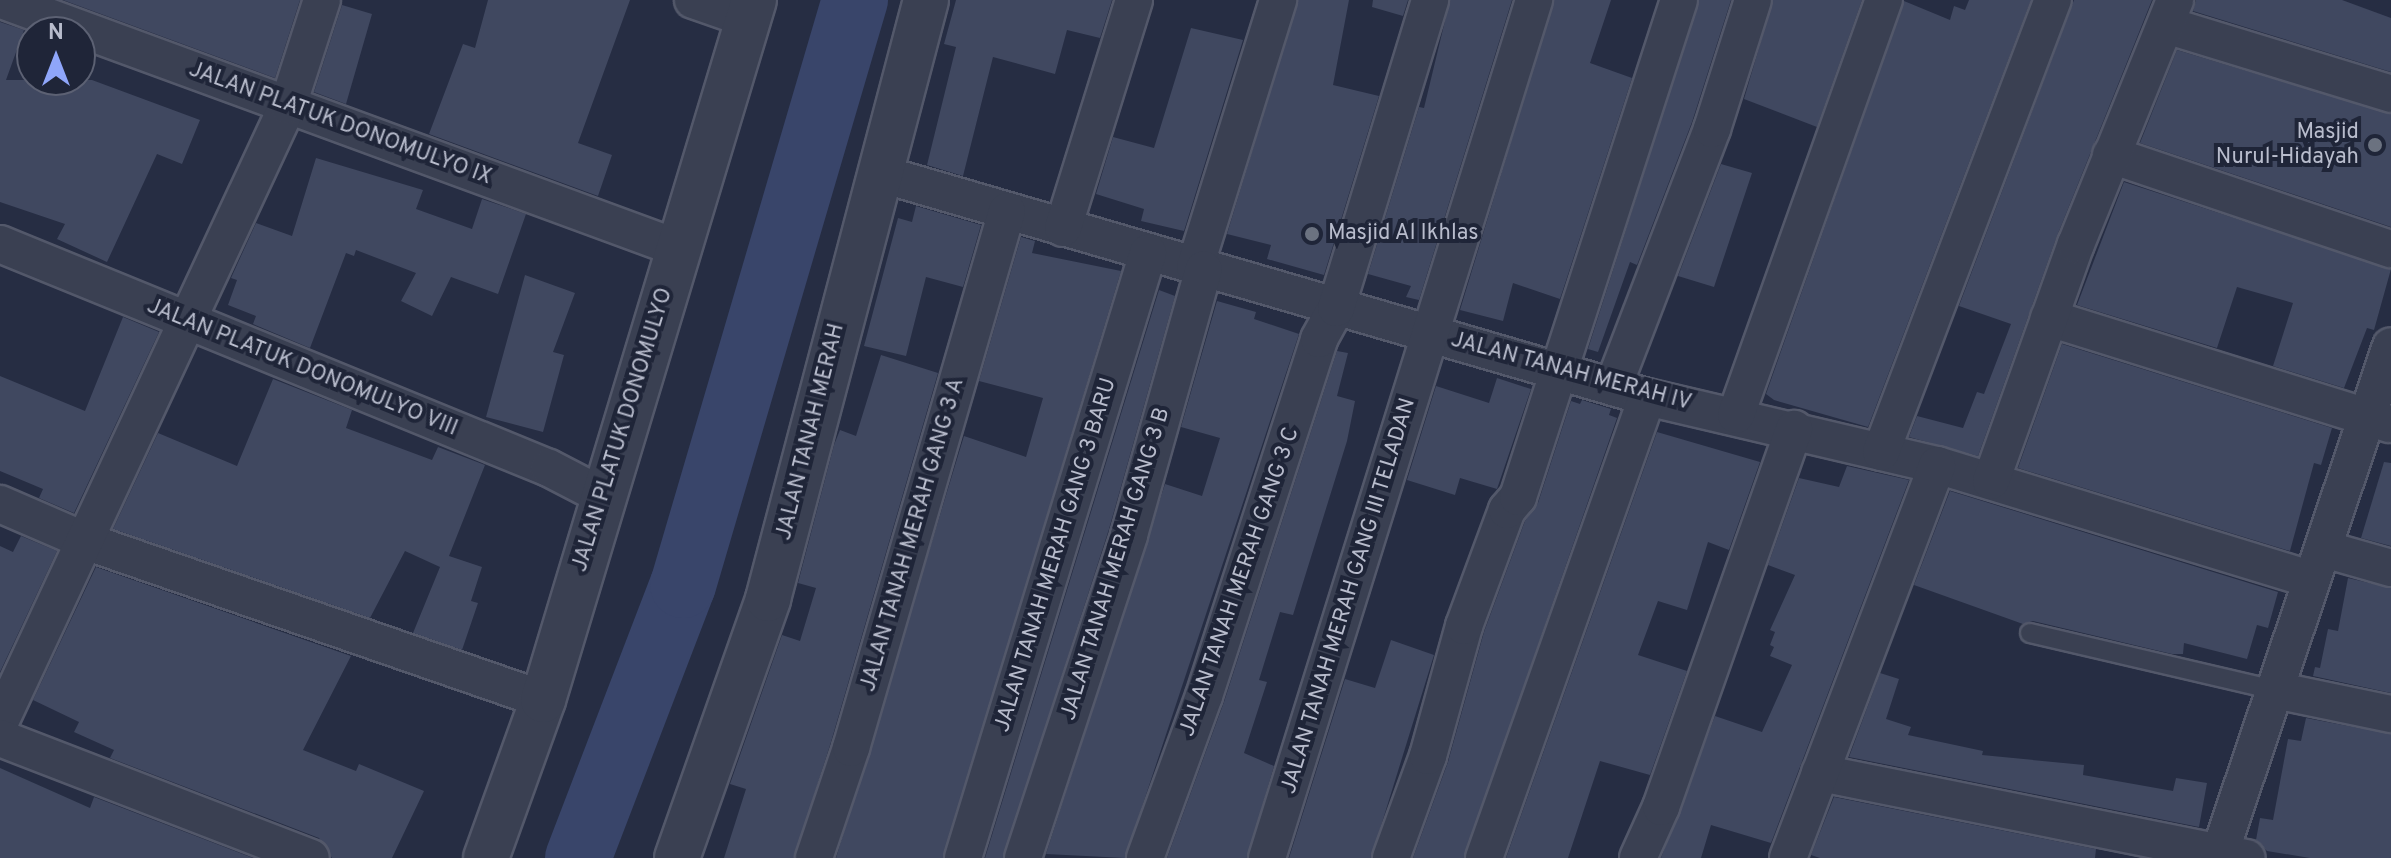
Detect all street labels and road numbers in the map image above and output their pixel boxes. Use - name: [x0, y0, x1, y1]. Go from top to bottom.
- street label: JALAN PLATUK DONOMULYO IX: [185, 57, 495, 191]
- street label: JALAN PLATUK DONOMULYO: [567, 285, 679, 575]
- street label: JALAN PLATUK DONOMULYO VIII: [142, 293, 462, 443]
- street label: JALAN TANAH MERAH: [771, 321, 851, 543]
- street label: JALAN TANAH MERAH IV: [1447, 327, 1695, 417]
- street label: JALAN TANAH MERAH GANG 3 A: [855, 374, 971, 696]
- street label: JALAN TANAH MERAH GANG 3 BARU: [989, 374, 1123, 736]
- street label: JALAN TANAH MERAH GANG III TELADAN: [1276, 394, 1422, 798]
- street label: JALAN TANAH MERAH GANG 3 B: [1056, 404, 1176, 724]
- street label: JALAN TANAH MERAH GANG 3 C: [1174, 424, 1306, 740]

